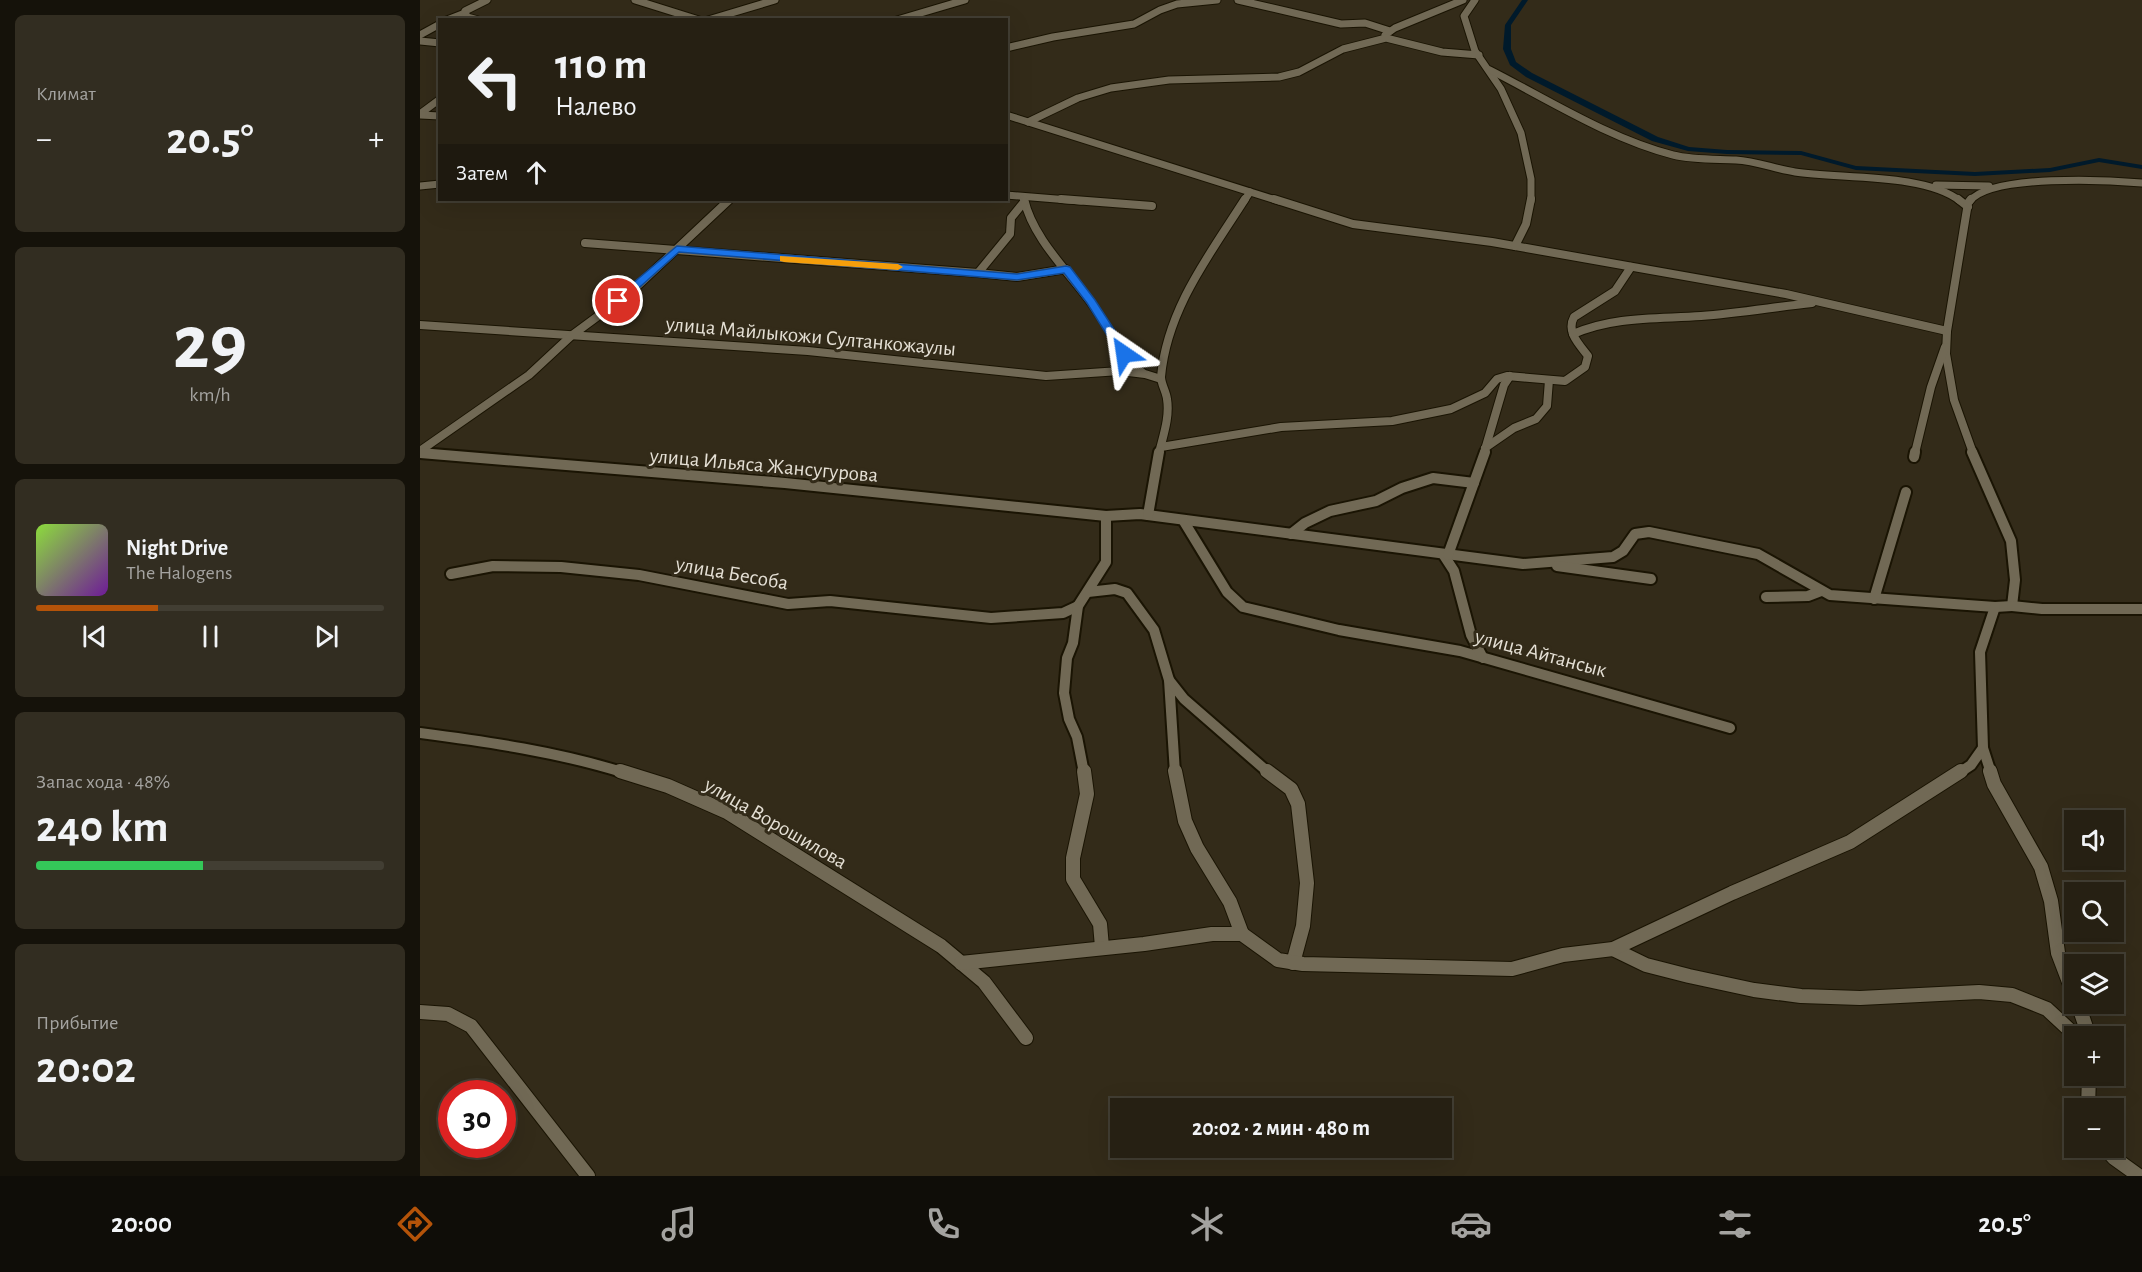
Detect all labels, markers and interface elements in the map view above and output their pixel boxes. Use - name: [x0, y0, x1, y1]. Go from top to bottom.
- icon: left: [456, 42, 534, 120]
- text: 110 m: [555, 44, 647, 86]
- text: Климат: [36, 84, 96, 104]
- text: Налево: [555, 93, 637, 120]
- text: 20.5°: [166, 117, 254, 162]
- text: −: [36, 123, 52, 156]
- text: +: [368, 123, 384, 156]
- icon: ahead: [520, 156, 553, 189]
- text: Затем: [456, 162, 508, 184]
- pin: [592, 275, 643, 326]
- icon: arrive: [601, 284, 634, 317]
- text: 29: [173, 305, 247, 383]
- street label: улица Майлыкожи Султанкожаулы: [664, 313, 957, 360]
- position arrow: [1092, 322, 1156, 386]
- text: km/h: [189, 385, 231, 405]
- street label: улица Ильяса Жансугурова: [648, 445, 879, 486]
- text: Night Drive: [126, 537, 228, 559]
- street label: улица Бесоба: [673, 553, 790, 594]
- text: The Halogens: [126, 563, 232, 583]
- icon: previous: [78, 620, 111, 653]
- icon: pause: [194, 620, 227, 653]
- icon: next: [310, 620, 343, 653]
- street label: улица Айтансык: [1472, 626, 1609, 681]
- text: Запас хода · 48%: [36, 772, 170, 792]
- street label: улица Ворошилова: [700, 774, 851, 873]
- text: 240 km: [36, 805, 169, 850]
- map controls: [2064, 810, 2124, 1158]
- button: sound: [2064, 810, 2124, 870]
- button: search: [2064, 882, 2124, 942]
- button: layers: [2064, 954, 2124, 1014]
- text: Прибытие: [36, 1013, 118, 1033]
- button: +: [2064, 1026, 2124, 1086]
- text: 20:02: [36, 1046, 136, 1091]
- speed limit sign: 30: [438, 1080, 516, 1158]
- button: −: [2064, 1098, 2124, 1158]
- text: 20:02 · 2 мин · 480 m: [1192, 1117, 1370, 1139]
- icon: directions: [394, 1203, 436, 1245]
- icon: music: [658, 1203, 700, 1245]
- icon: phone: [922, 1203, 964, 1245]
- icon: climate: [1186, 1203, 1228, 1245]
- icon: car: [1450, 1203, 1492, 1245]
- icon: filters: [1714, 1203, 1756, 1245]
- text: 20:00: [111, 1210, 172, 1237]
- text: 20.5°: [1978, 1210, 2031, 1237]

